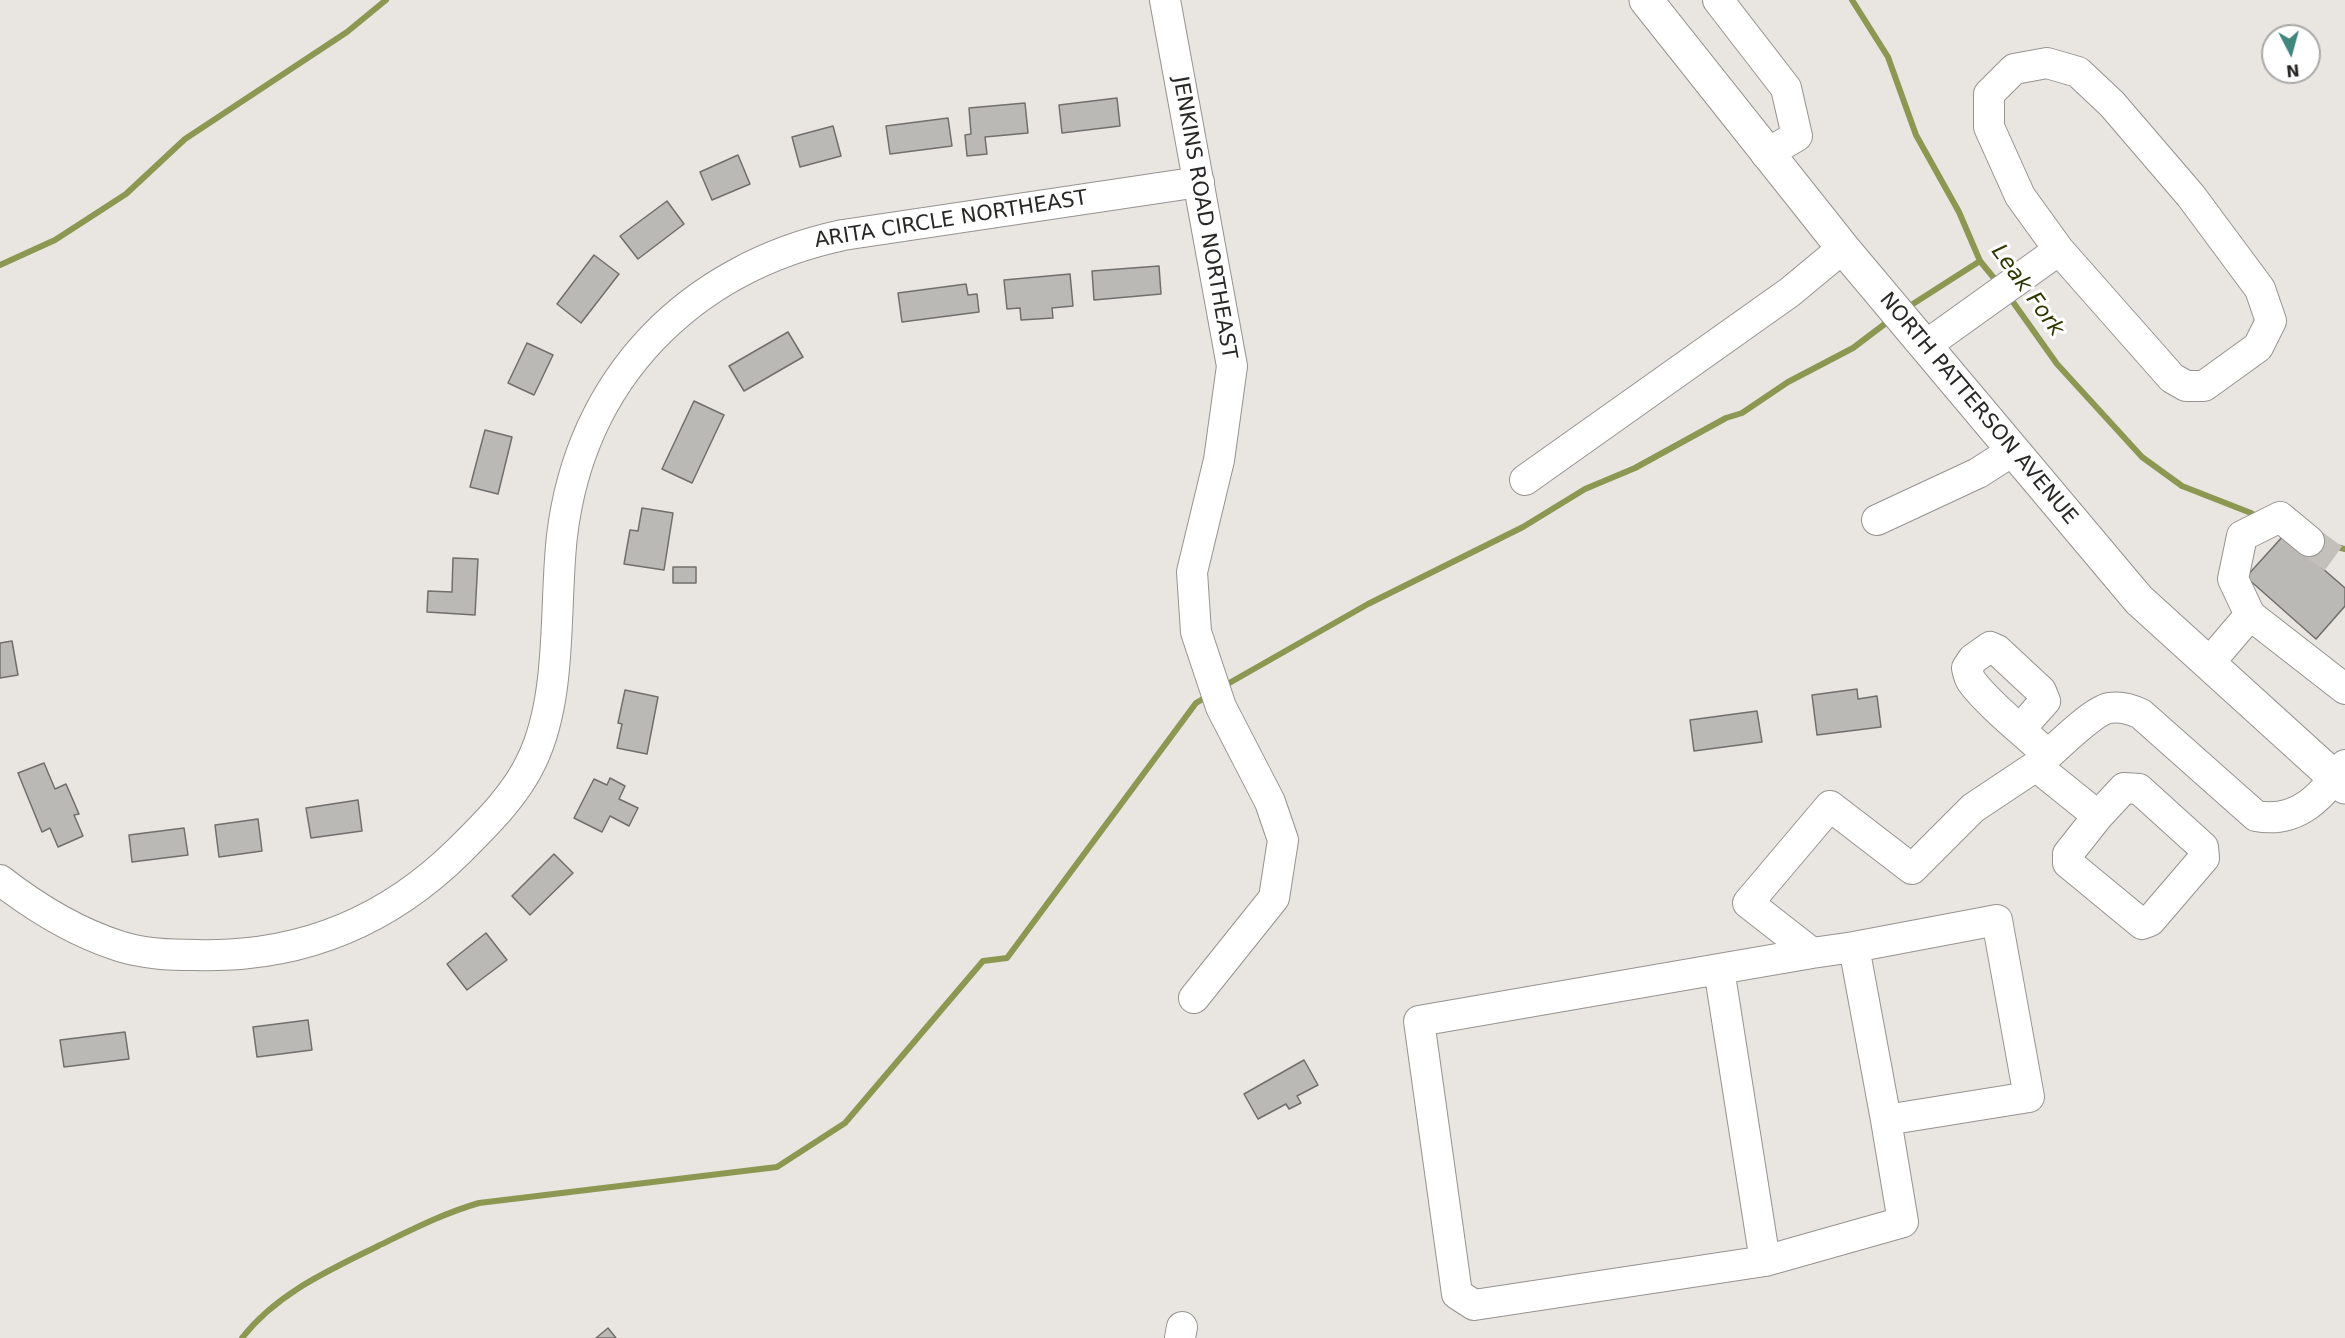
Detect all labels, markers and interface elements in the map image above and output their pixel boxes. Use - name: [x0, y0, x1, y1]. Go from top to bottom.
- north arrow: [2261, 24, 2321, 84]
- text: N: [2285, 60, 2300, 81]
- street label: JENKINS ROAD NORTHEAST: [1167, 75, 1241, 361]
- street label: ARITA CIRCLE NORTHEAST: [813, 186, 1089, 254]
- water label: Leak Fork: [1985, 240, 2069, 342]
- street label: NORTH PATTERSON AVENUE: [1874, 288, 2082, 530]

